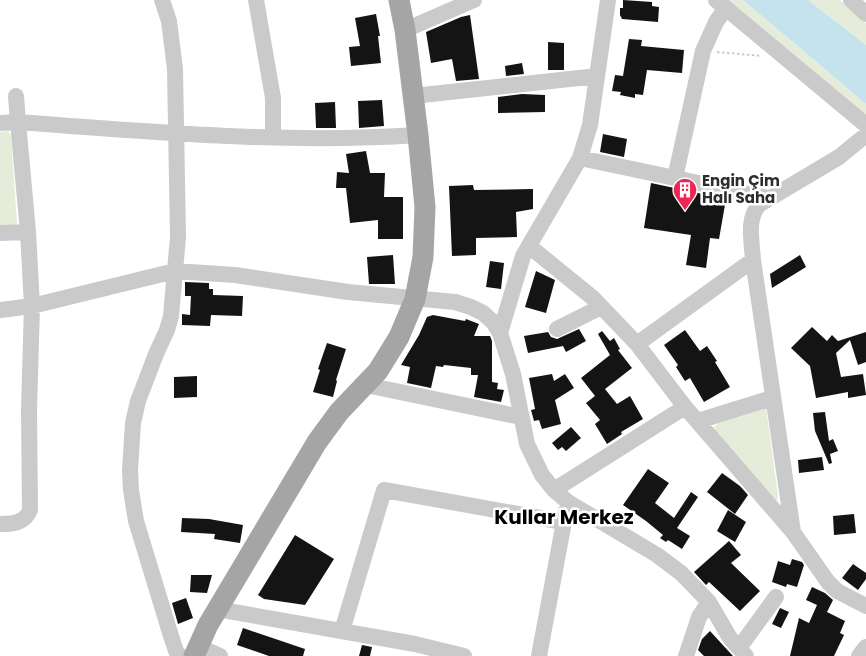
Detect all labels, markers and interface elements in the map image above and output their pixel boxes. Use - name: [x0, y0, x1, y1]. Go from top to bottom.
- place label: Engin Çim Halı Saha: [702, 170, 780, 208]
- building icon: Engin Çim Halı Saha: [672, 177, 698, 211]
- district label: Kullar Merkez: [494, 503, 634, 531]

